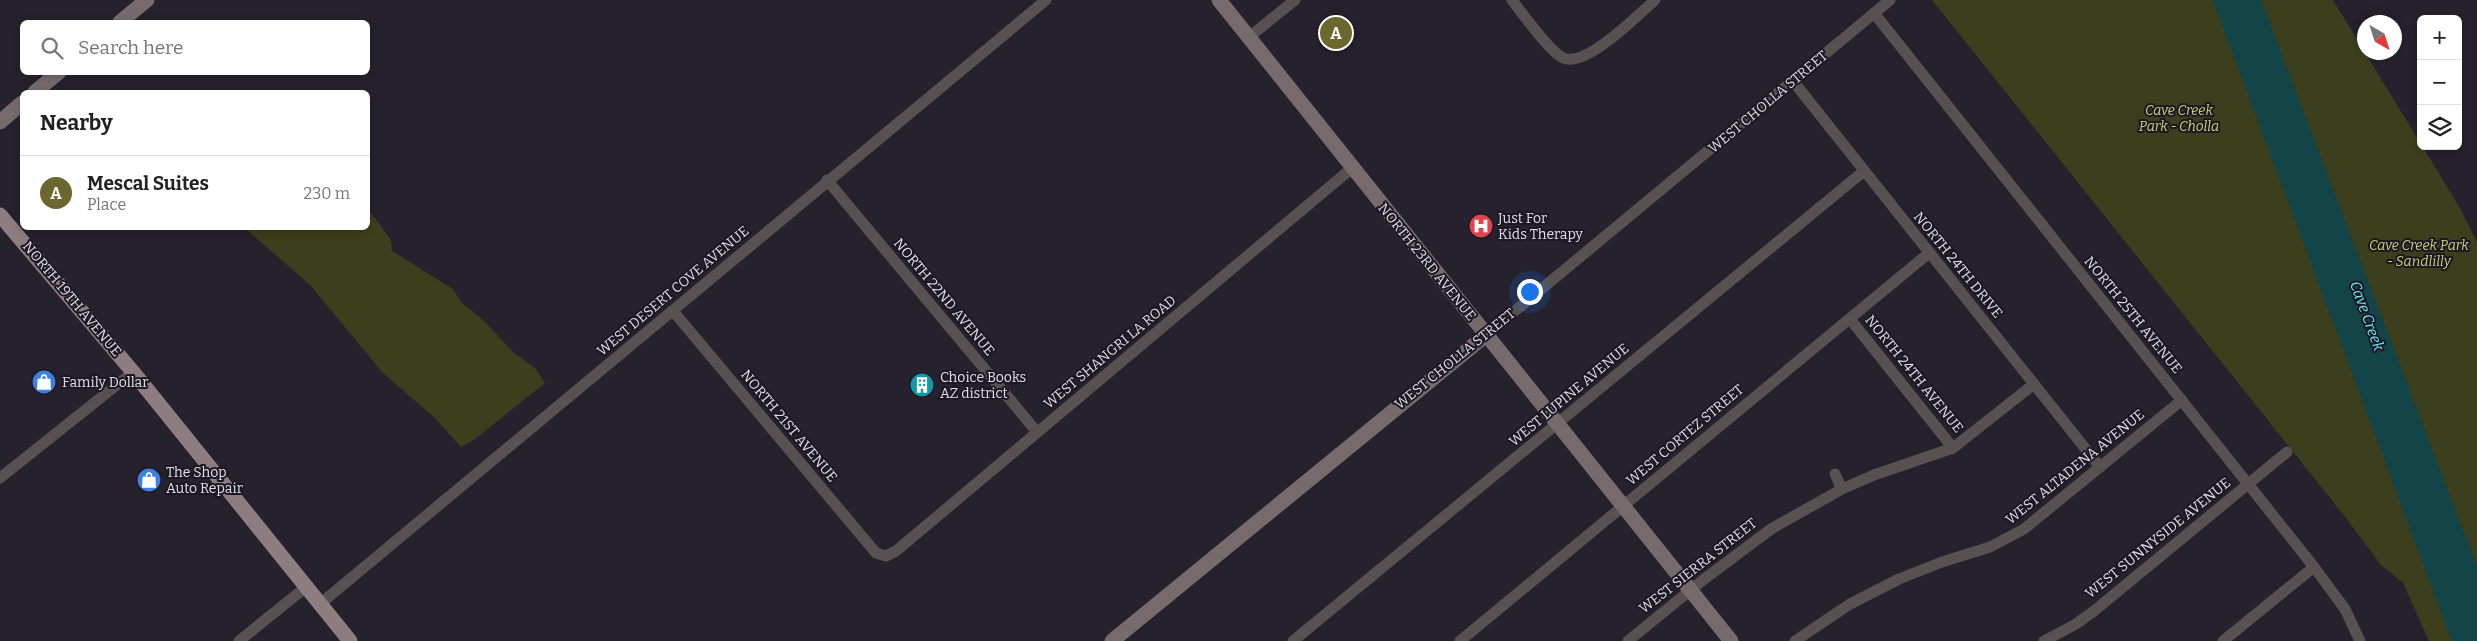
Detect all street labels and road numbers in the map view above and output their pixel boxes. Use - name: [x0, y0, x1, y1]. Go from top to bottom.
- street label: WEST CHOLLA STREET: [1705, 47, 1831, 157]
- street label: NORTH 23RD AVENUE: [1374, 200, 1480, 324]
- street label: NORTH 24TH DRIVE: [1910, 208, 2006, 322]
- street label: WEST DESERT COVE AVENUE: [594, 222, 752, 360]
- street label: NORTH 22ND AVENUE: [890, 235, 998, 359]
- street label: NORTH 19TH AVENUE: [19, 238, 125, 360]
- street label: NORTH 25TH AVENUE: [2080, 253, 2186, 377]
- street label: WEST SHANGRI LA ROAD: [1040, 292, 1180, 412]
- street label: WEST CHOLLA STREET: [1391, 305, 1519, 413]
- street label: NORTH 24TH AVENUE: [1861, 312, 1967, 436]
- street label: WEST LUPINE AVENUE: [1506, 340, 1632, 450]
- street label: NORTH 21ST AVENUE: [737, 366, 841, 486]
- street label: WEST CORTEZ STREET: [1623, 381, 1747, 489]
- street label: WEST ALTADENA AVENUE: [2002, 406, 2148, 528]
- street label: WEST SUNNYSIDE AVENUE: [2082, 474, 2234, 602]
- street label: WEST SIERRA STREET: [1636, 515, 1760, 617]

